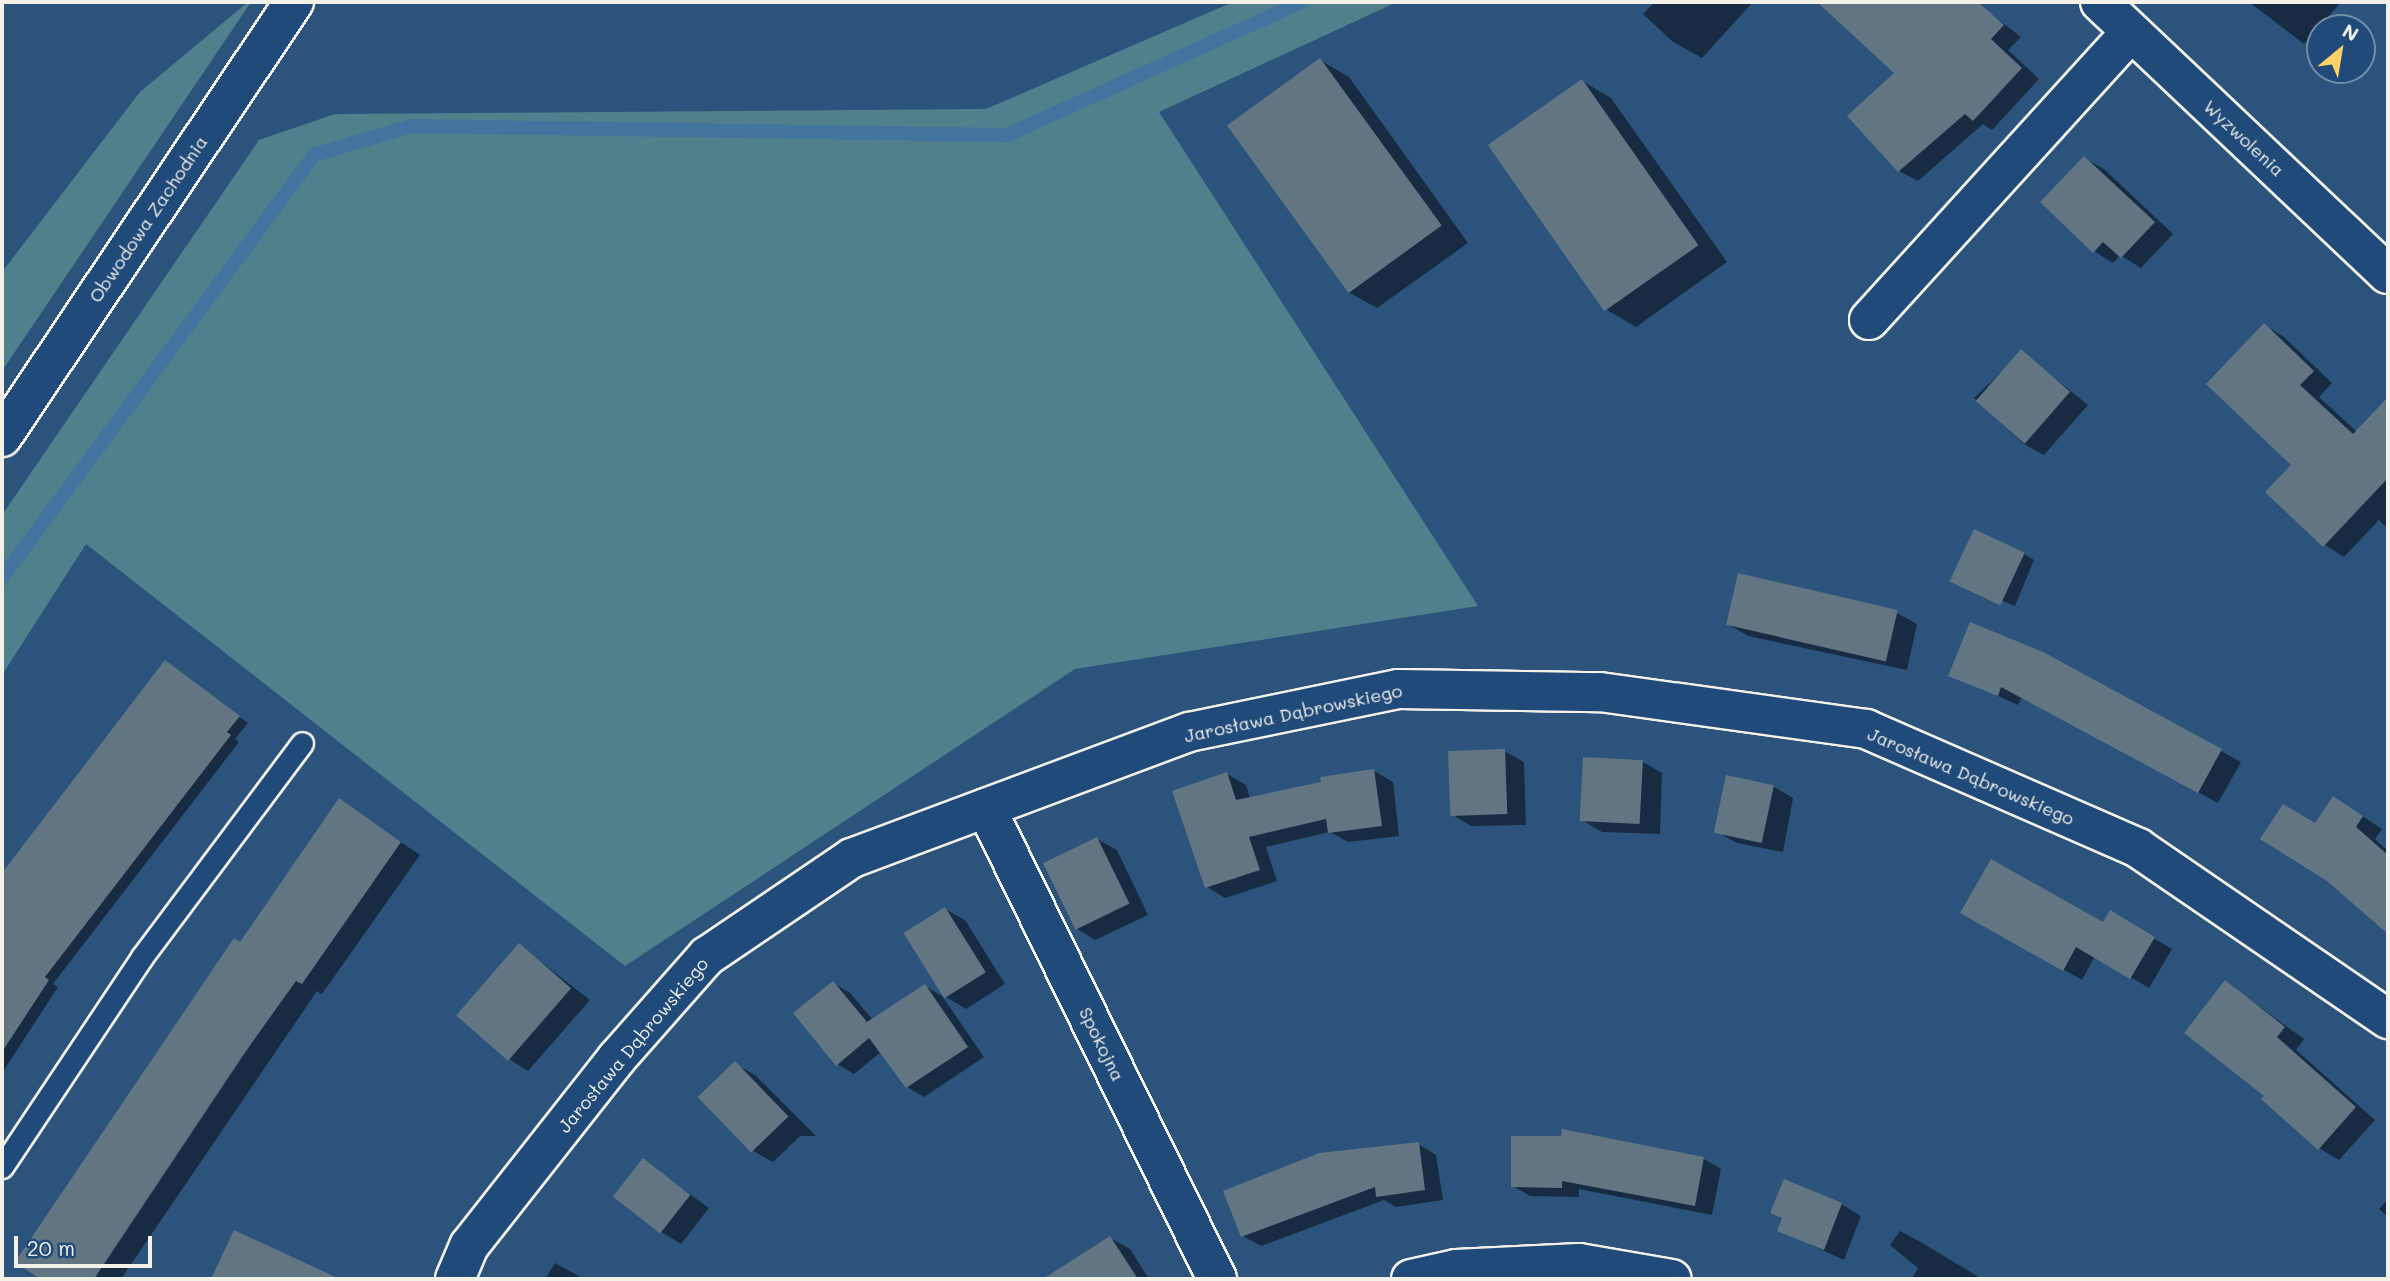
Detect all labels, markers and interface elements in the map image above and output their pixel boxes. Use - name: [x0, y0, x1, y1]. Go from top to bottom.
- north arrow: [2306, 14, 2376, 84]
- text: N: [2338, 18, 2363, 47]
- street label: Wyzwolenia: [2199, 95, 2289, 181]
- street label: Obwodowa Zachodnia: [84, 132, 212, 306]
- street label: Jarosława Dąbrowskiego: [1182, 679, 1404, 747]
- street label: Jarosława Dąbrowskiego: [1865, 723, 2077, 829]
- street label: Jarosława Dąbrowskiego: [553, 953, 713, 1137]
- street label: Spokojna: [1075, 1004, 1129, 1084]
- scale bar: [18, 1222, 156, 1266]
- text: 20 m: [27, 1234, 75, 1261]

